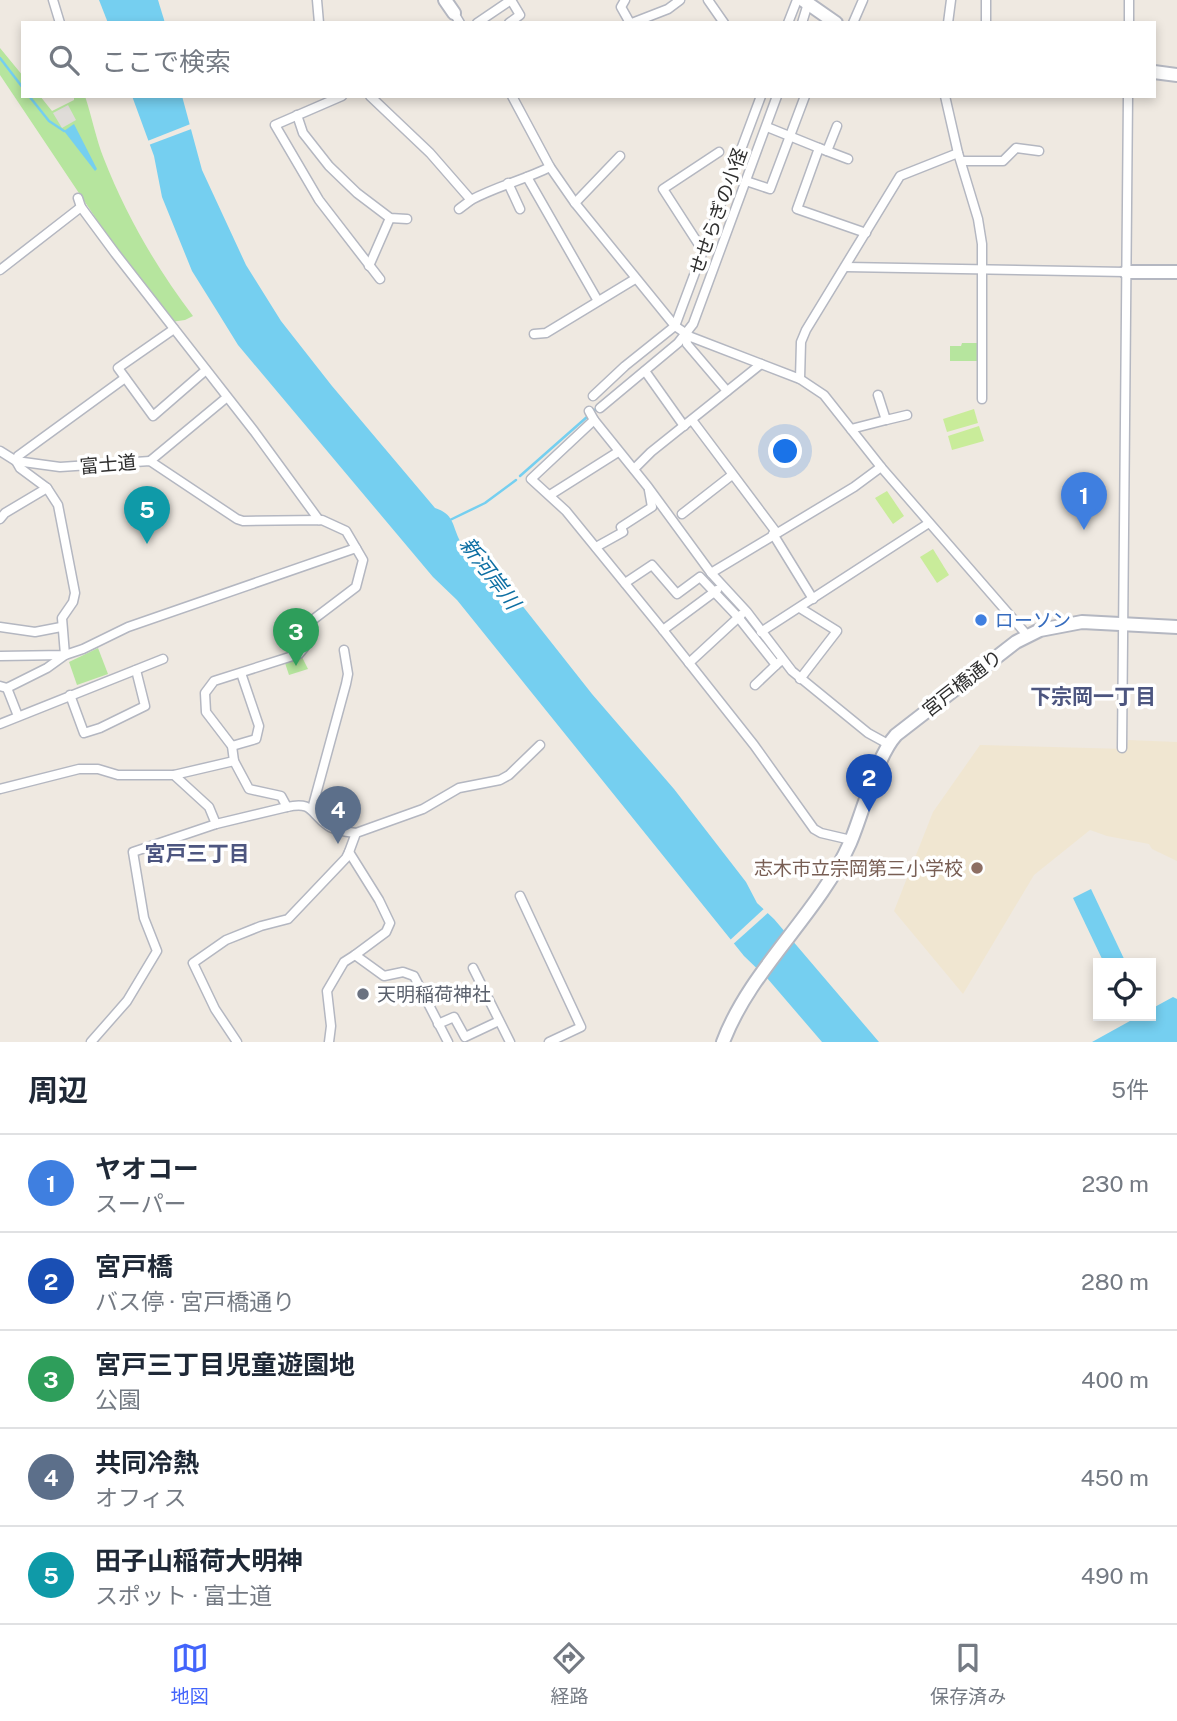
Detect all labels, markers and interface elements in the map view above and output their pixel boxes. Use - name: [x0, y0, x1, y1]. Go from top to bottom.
- search box: [21, 21, 1156, 98]
- icon: search: [45, 41, 83, 79]
- text: ここで検索: [101, 46, 231, 77]
- street label: せせらぎの小径: [685, 145, 751, 277]
- your location: [768, 434, 802, 468]
- street label: 富士道: [79, 451, 137, 477]
- pin: 1: [1061, 472, 1107, 530]
- pin: 5: [124, 486, 170, 544]
- water label: 新河岸川: [455, 532, 526, 616]
- pin: 3: [273, 608, 319, 666]
- place label: ローソン: [995, 609, 1071, 631]
- marker: ローソン: [973, 612, 989, 628]
- street label: 宮戸橋通り: [918, 645, 1006, 721]
- district label: 下宗岡一丁目: [1030, 684, 1156, 709]
- pin: 2: [846, 754, 892, 812]
- pin: 4: [315, 786, 361, 844]
- district label: 宮戸三丁目: [145, 841, 250, 866]
- place label: 志木市立宗岡第三小学校: [754, 857, 963, 879]
- marker: 志木市立宗岡第三小学校: [969, 860, 985, 876]
- map controls: [1093, 958, 1156, 1021]
- button: locate: [1093, 958, 1156, 1021]
- place label: 天明稲荷神社: [377, 983, 491, 1005]
- marker: 天明稲荷神社: [355, 986, 371, 1002]
- text: 周辺: [28, 1072, 88, 1108]
- text: 5件: [1111, 1076, 1149, 1103]
- text: ヤオコー: [95, 1153, 199, 1184]
- text: 1: [46, 1170, 56, 1197]
- text: 230 m: [1081, 1170, 1149, 1197]
- text: スーパー: [95, 1190, 187, 1217]
- text: 宮戸橋: [95, 1251, 173, 1282]
- text: 2: [44, 1268, 58, 1295]
- text: 280 m: [1081, 1268, 1149, 1295]
- text: バス停 · 宮戸橋通り: [95, 1288, 295, 1315]
- text: 宮戸三丁目児童遊園地: [95, 1349, 355, 1380]
- text: 3: [43, 1366, 59, 1393]
- text: 400 m: [1081, 1366, 1149, 1393]
- text: 公園: [95, 1386, 141, 1413]
- text: 共同冷熱: [95, 1447, 199, 1478]
- text: 4: [43, 1464, 59, 1491]
- text: 450 m: [1080, 1464, 1149, 1491]
- text: オフィス: [95, 1484, 187, 1511]
- text: 田子山稲荷大明神: [95, 1545, 303, 1576]
- text: 5: [43, 1562, 59, 1589]
- text: 490 m: [1081, 1562, 1149, 1589]
- text: スポット · 富士道: [95, 1582, 272, 1609]
- tab: 地図: [171, 1639, 209, 1708]
- tab: 経路: [550, 1639, 588, 1708]
- tab: 保存済み: [930, 1639, 1006, 1708]

